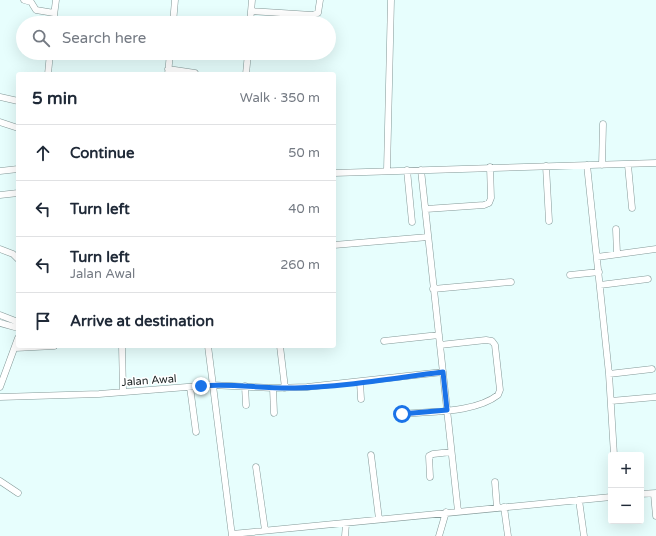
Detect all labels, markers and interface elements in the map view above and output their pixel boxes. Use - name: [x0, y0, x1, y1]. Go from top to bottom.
- search box: [16, 16, 336, 60]
- icon: search: [30, 27, 52, 49]
- text: Search here: [62, 29, 146, 47]
- text: 5 min: [32, 88, 77, 109]
- text: Walk · 350 m: [240, 90, 320, 106]
- icon: ahead: [32, 142, 54, 164]
- text: Continue: [70, 144, 134, 162]
- text: 50 m: [288, 145, 320, 161]
- icon: left: [32, 198, 54, 220]
- text: Turn left: [70, 200, 130, 218]
- text: 40 m: [288, 201, 320, 217]
- text: Turn left: [70, 248, 130, 266]
- icon: left: [32, 254, 54, 276]
- text: 260 m: [280, 257, 320, 273]
- text: Jalan Awal: [70, 266, 135, 282]
- icon: arrive: [32, 310, 54, 332]
- text: Arrive at destination: [70, 312, 214, 330]
- street label: Jalan Awal: [121, 372, 177, 389]
- route end: [192, 377, 210, 395]
- route start: [393, 405, 411, 423]
- map controls: [608, 452, 644, 524]
- button: +: [608, 452, 644, 488]
- button: −: [608, 488, 644, 524]

